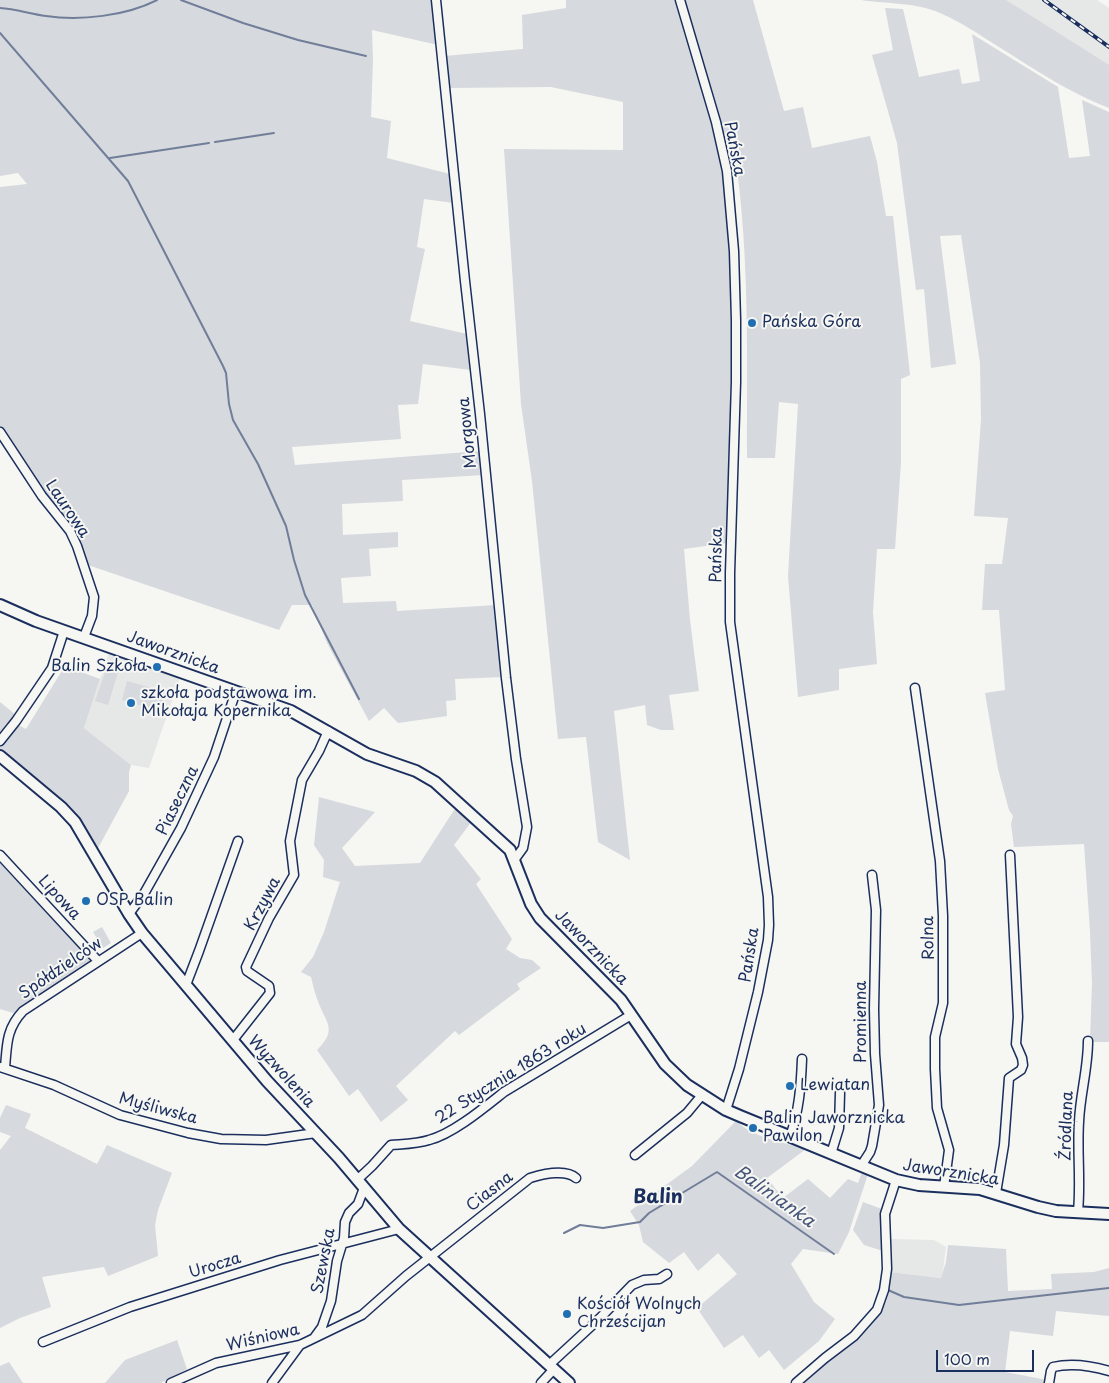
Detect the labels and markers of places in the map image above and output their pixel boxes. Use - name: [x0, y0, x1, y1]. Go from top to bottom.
- place label: Pańska Góra: [762, 313, 861, 333]
- marker: Pańska Góra: [746, 317, 758, 329]
- place label: Balin Szkoła: [51, 657, 147, 677]
- marker: Balin Szkoła: [151, 661, 163, 673]
- place label: szkoła podstawowa im. Mikołaja Kopernika: [141, 684, 317, 722]
- marker: szkoła podstawowa im. Mikołaja Kopernika: [125, 697, 137, 709]
- place label: OSP Balin: [96, 891, 173, 911]
- marker: OSP Balin: [80, 895, 92, 907]
- place label: Lewiatan: [800, 1076, 870, 1096]
- marker: Lewiatan: [784, 1080, 796, 1092]
- place label: Balin Jaworznicka Pawilon: [763, 1109, 905, 1147]
- marker: Balin Jaworznicka Pawilon: [747, 1122, 759, 1134]
- place label: Kościół Wolnych Chrześcijan: [577, 1295, 702, 1333]
- marker: Kościół Wolnych Chrześcijan: [561, 1308, 573, 1320]

